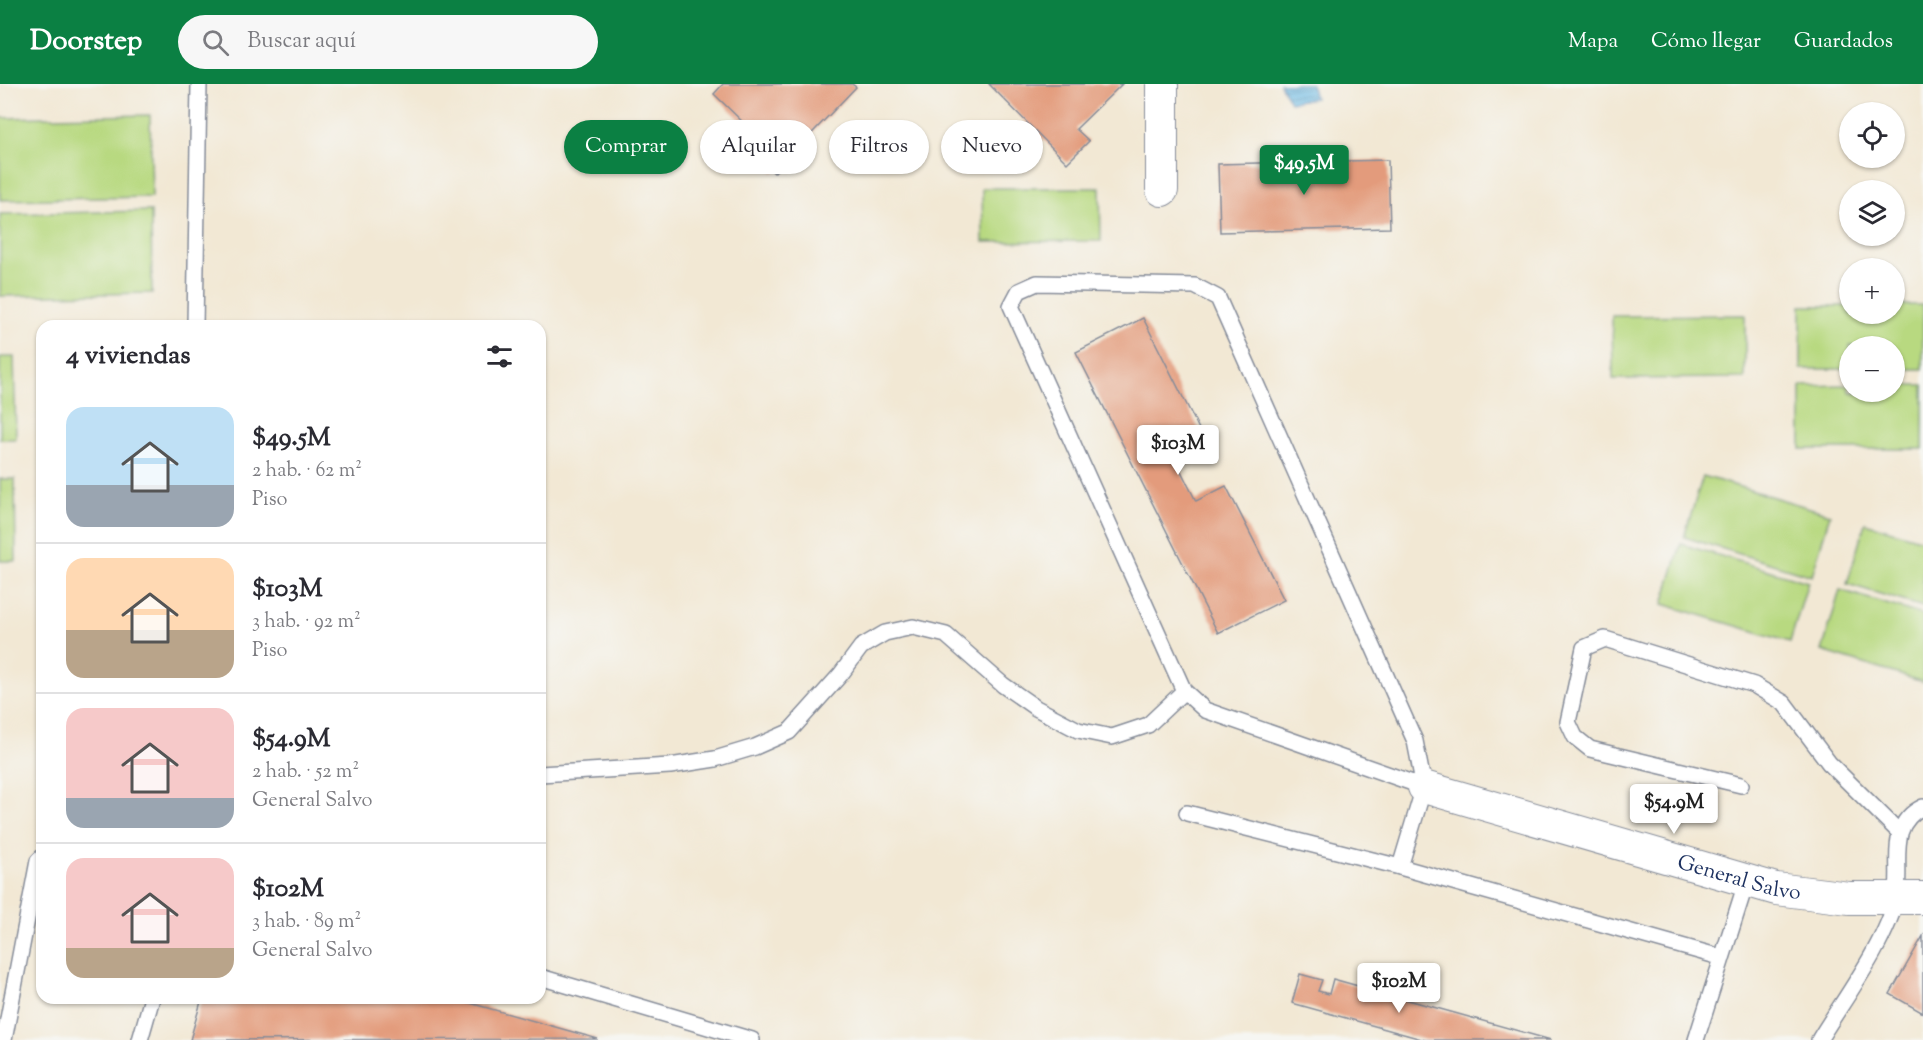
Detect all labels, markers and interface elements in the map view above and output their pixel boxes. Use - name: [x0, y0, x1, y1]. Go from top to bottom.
- search box: [178, 15, 598, 69]
- text: Doorstep: [30, 22, 142, 62]
- icon: search: [199, 26, 232, 59]
- text: Buscar aquí: [247, 26, 356, 58]
- text: Mapa: [1568, 27, 1618, 57]
- text: Cómo llegar: [1651, 27, 1761, 57]
- text: Guardados: [1794, 27, 1893, 57]
- map controls: [1839, 102, 1905, 402]
- button: locate: [1839, 102, 1905, 168]
- chip: Comprar: [564, 120, 688, 174]
- chip: Alquilar: [700, 120, 817, 174]
- chip: Filtros: [829, 120, 929, 174]
- chip: Nuevo: [941, 120, 1043, 174]
- pin: $49.5M: [1255, 145, 1353, 196]
- text: $49.5M: [1274, 150, 1334, 179]
- button: layers: [1839, 180, 1905, 246]
- button: +: [1839, 258, 1905, 324]
- button: −: [1839, 336, 1905, 402]
- text: 4 viviendas: [66, 338, 190, 375]
- icon: filters: [483, 340, 516, 373]
- text: $49.5M: [252, 420, 331, 457]
- pin: $103M: [1136, 425, 1220, 476]
- text: $103M: [1151, 430, 1205, 459]
- icon: home: [114, 431, 186, 503]
- text: 2 hab. · 62 m²: [252, 457, 362, 486]
- text: Piso: [252, 486, 287, 515]
- text: $103M: [252, 571, 323, 608]
- icon: home: [114, 582, 186, 654]
- text: 3 hab. · 92 m²: [252, 608, 361, 637]
- text: Piso: [252, 637, 287, 666]
- text: $54.9M: [252, 721, 330, 758]
- icon: home: [114, 732, 186, 804]
- text: 2 hab. · 52 m²: [252, 758, 359, 787]
- pin: $54.9M: [1625, 784, 1723, 835]
- text: General Salvo: [252, 787, 373, 816]
- text: $54.9M: [1644, 789, 1704, 818]
- street label: General Salvo: [1673, 848, 1802, 909]
- text: $102M: [252, 871, 324, 908]
- icon: home: [114, 882, 186, 954]
- text: 3 hab. · 89 m²: [252, 908, 361, 937]
- text: General Salvo: [252, 937, 373, 966]
- pin: $102M: [1357, 963, 1441, 1014]
- text: $102M: [1371, 968, 1427, 997]

